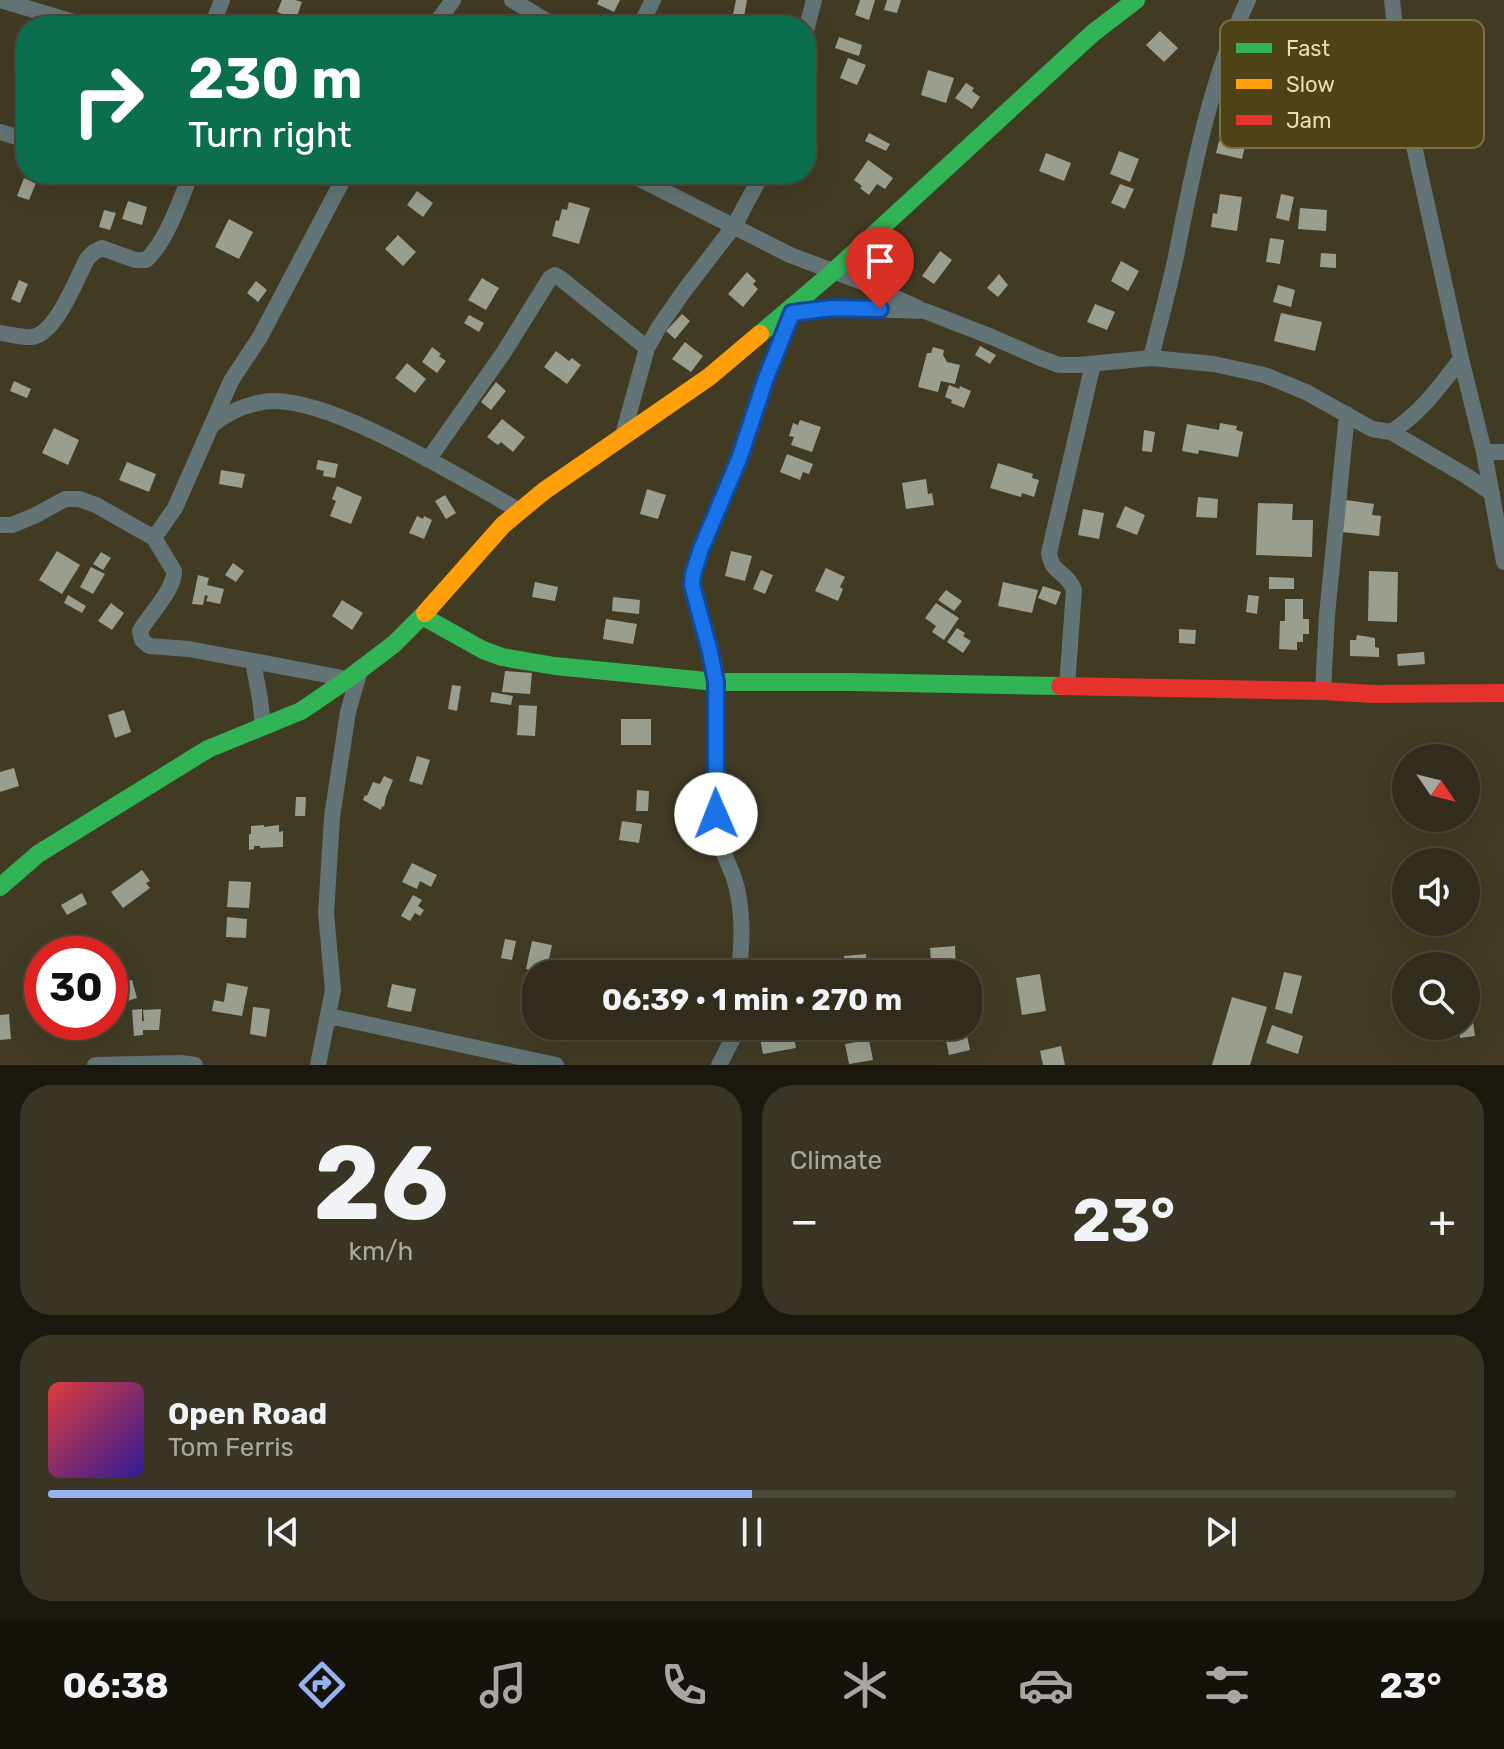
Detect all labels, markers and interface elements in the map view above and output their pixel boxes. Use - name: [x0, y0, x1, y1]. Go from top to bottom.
- legend: [1220, 20, 1484, 148]
- text: Fast: [1286, 35, 1331, 62]
- text: 230 m: [188, 46, 363, 112]
- icon: right: [56, 48, 160, 152]
- text: Slow: [1286, 71, 1335, 98]
- text: Jam: [1286, 107, 1332, 134]
- text: Turn right: [188, 113, 352, 156]
- pin: [846, 227, 914, 309]
- icon: arrive: [858, 239, 902, 283]
- north arrow: [1392, 744, 1480, 832]
- map controls: [1392, 744, 1480, 1040]
- position arrow: [674, 772, 758, 856]
- button: sound: [1392, 848, 1480, 936]
- speed limit sign: 30: [24, 936, 128, 1040]
- button: search: [1392, 952, 1480, 1040]
- text: 06:39 · 1 min · 270 m: [602, 982, 902, 1018]
- text: 26: [313, 1122, 449, 1245]
- text: Climate: [790, 1145, 882, 1176]
- text: 23°: [1072, 1185, 1175, 1256]
- text: −: [790, 1195, 819, 1247]
- text: +: [1429, 1195, 1456, 1247]
- text: km/h: [349, 1236, 413, 1267]
- text: Open Road: [168, 1396, 327, 1432]
- text: Tom Ferris: [168, 1432, 294, 1463]
- icon: previous: [261, 1510, 305, 1554]
- icon: pause: [730, 1510, 774, 1554]
- icon: next: [1199, 1510, 1243, 1554]
- icon: directions: [294, 1657, 350, 1713]
- icon: music: [475, 1657, 531, 1713]
- icon: phone: [656, 1657, 712, 1713]
- icon: climate: [837, 1657, 893, 1713]
- icon: car: [1018, 1657, 1074, 1713]
- icon: filters: [1199, 1657, 1255, 1713]
- text: 06:38: [62, 1664, 169, 1707]
- text: 23°: [1380, 1664, 1441, 1707]

